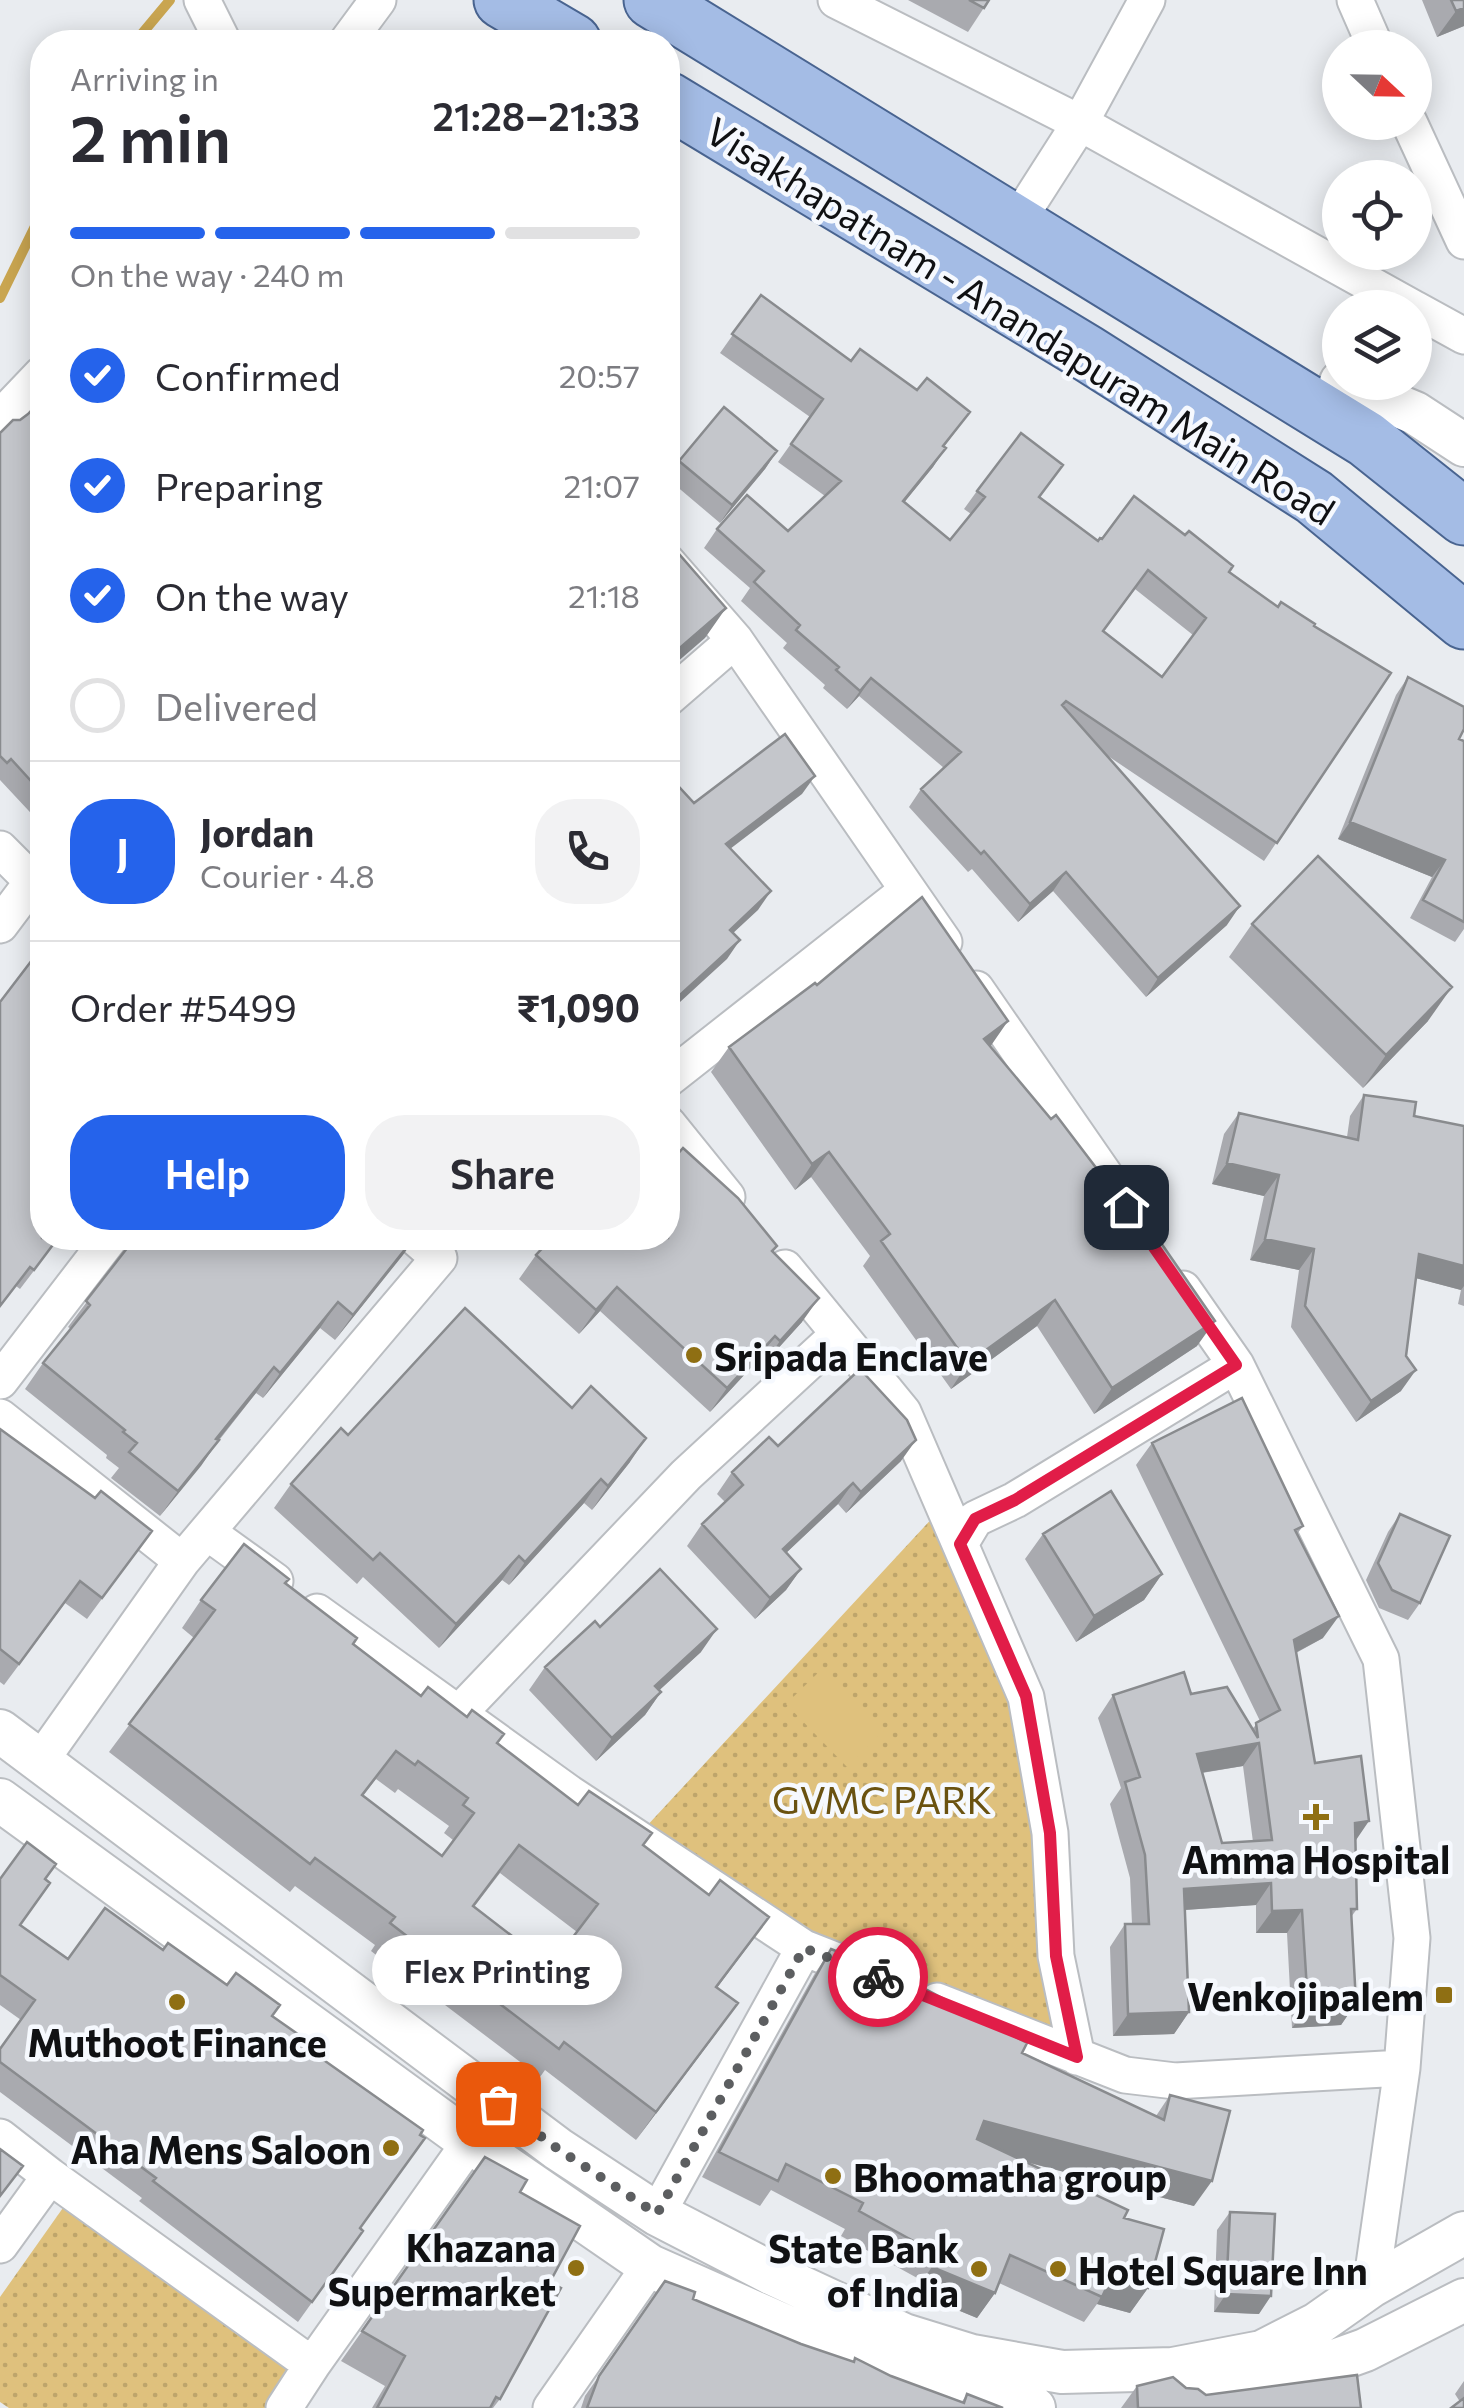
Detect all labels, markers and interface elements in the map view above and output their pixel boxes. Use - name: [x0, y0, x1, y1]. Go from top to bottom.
- north arrow: [1322, 30, 1432, 140]
- map controls: [1322, 30, 1432, 400]
- text: Arriving in: [70, 58, 219, 98]
- text: 21:28–21:33: [433, 92, 640, 139]
- text: 2 min: [70, 96, 231, 175]
- street label: Visakhapatnam - Anandapuram Main Road: [698, 106, 1344, 534]
- button: locate: [1322, 160, 1432, 270]
- text: On the way · 240 m: [70, 254, 344, 294]
- button: layers: [1322, 290, 1432, 400]
- icon: check: [70, 348, 125, 403]
- text: Confirmed: [155, 352, 341, 399]
- text: 20:57: [559, 355, 640, 395]
- icon: check: [70, 458, 125, 513]
- text: Preparing: [155, 462, 323, 509]
- text: 21:07: [563, 465, 640, 505]
- icon: check: [70, 568, 125, 623]
- text: On the way: [155, 572, 349, 619]
- text: 21:18: [568, 575, 640, 615]
- text: Delivered: [155, 682, 318, 729]
- button: phone: [535, 799, 640, 904]
- text: Jordan: [200, 808, 314, 855]
- text: J: [116, 828, 129, 875]
- text: Courier · 4.8: [200, 855, 375, 895]
- text: Order #5499: [70, 983, 297, 1030]
- text: ₹1,090: [516, 983, 640, 1030]
- button: Help: [70, 1115, 345, 1230]
- button: Share: [365, 1115, 640, 1230]
- pin: [1084, 1165, 1169, 1250]
- icon: home: [1099, 1180, 1154, 1235]
- place label: Sripada Enclave: [714, 1332, 988, 1379]
- marker: Sripada Enclave: [683, 1344, 705, 1366]
- park label: GVMC PARK: [772, 1775, 992, 1822]
- marker: Amma Hospital: [1303, 1804, 1329, 1830]
- place label: Amma Hospital: [1182, 1835, 1450, 1882]
- courier: [828, 1927, 928, 2027]
- callout: Flex Printing: [373, 1934, 623, 2004]
- text: Flex Printing: [404, 1950, 590, 1990]
- icon: bike: [851, 1950, 906, 2005]
- place label: Venkojipalem: [1187, 1972, 1424, 2019]
- marker: Venkojipalem: [1433, 1984, 1455, 2006]
- marker: Muthoot Finance: [166, 1991, 188, 2013]
- place label: Muthoot Finance: [27, 2018, 327, 2065]
- pin: [456, 2062, 541, 2147]
- icon: bag: [471, 2077, 526, 2132]
- place label: Aha Mens Saloon: [71, 2125, 371, 2172]
- marker: Aha Mens Saloon: [380, 2137, 402, 2159]
- place label: Bhoomatha group: [853, 2153, 1167, 2200]
- marker: Bhoomatha group: [822, 2165, 844, 2187]
- place label: Khazana Supermarket: [328, 2223, 556, 2314]
- place label: State Bank of India: [768, 2224, 959, 2315]
- place label: Hotel Square Inn: [1078, 2246, 1368, 2293]
- marker: Khazana Supermarket: [565, 2257, 587, 2279]
- marker: State Bank of India: [968, 2258, 990, 2280]
- marker: Hotel Square Inn: [1047, 2258, 1069, 2280]

